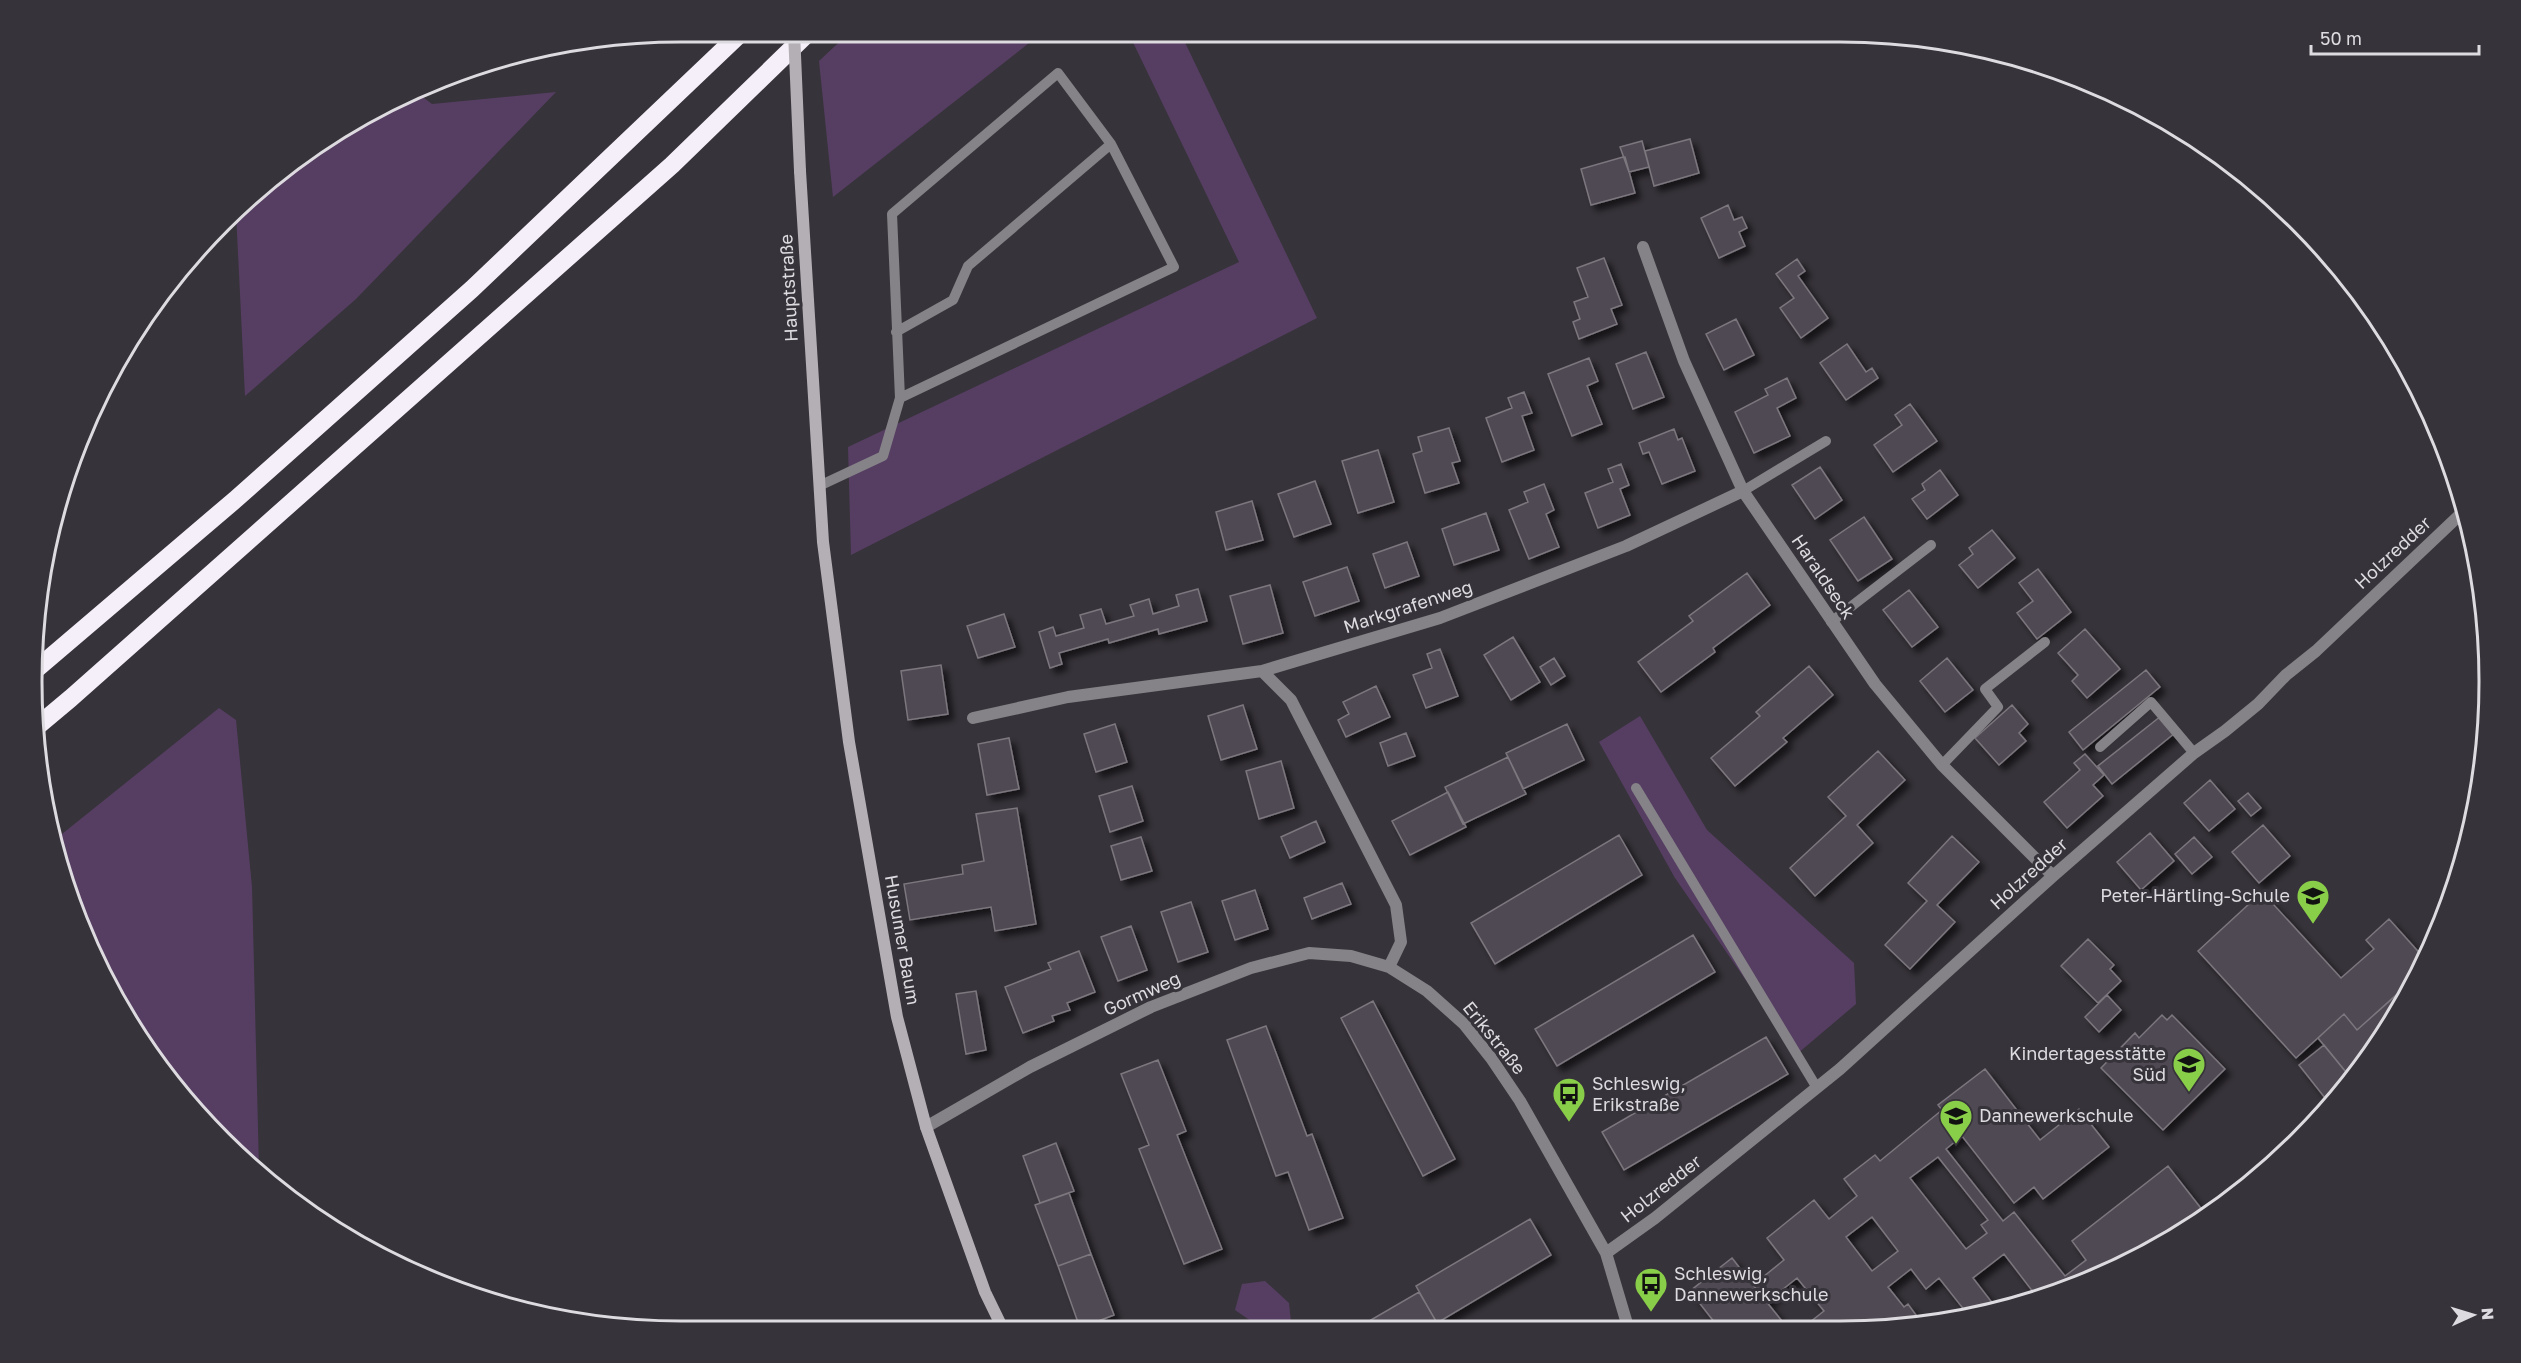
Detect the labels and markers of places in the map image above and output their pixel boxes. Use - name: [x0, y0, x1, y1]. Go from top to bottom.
- school or university icon: Peter-Härtling-Schule: [2295, 878, 2331, 925]
- place label: Peter-Härtling-Schule: [2100, 884, 2290, 906]
- place label: Kindertagesstätte Süd: [2009, 1042, 2166, 1085]
- school or university icon: Kindertagesstätte Süd: [2171, 1046, 2207, 1093]
- place label: Schleswig, Erikstraße: [1592, 1072, 1686, 1115]
- bus stop icon: Schleswig, Erikstraße: [1551, 1076, 1587, 1123]
- school or university icon: Dannewerkschule: [1938, 1098, 1974, 1145]
- place label: Dannewerkschule: [1979, 1104, 2134, 1126]
- place label: Schleswig, Dannewerkschule: [1674, 1262, 1829, 1305]
- bus stop icon: Schleswig, Dannewerkschule: [1633, 1266, 1669, 1313]

